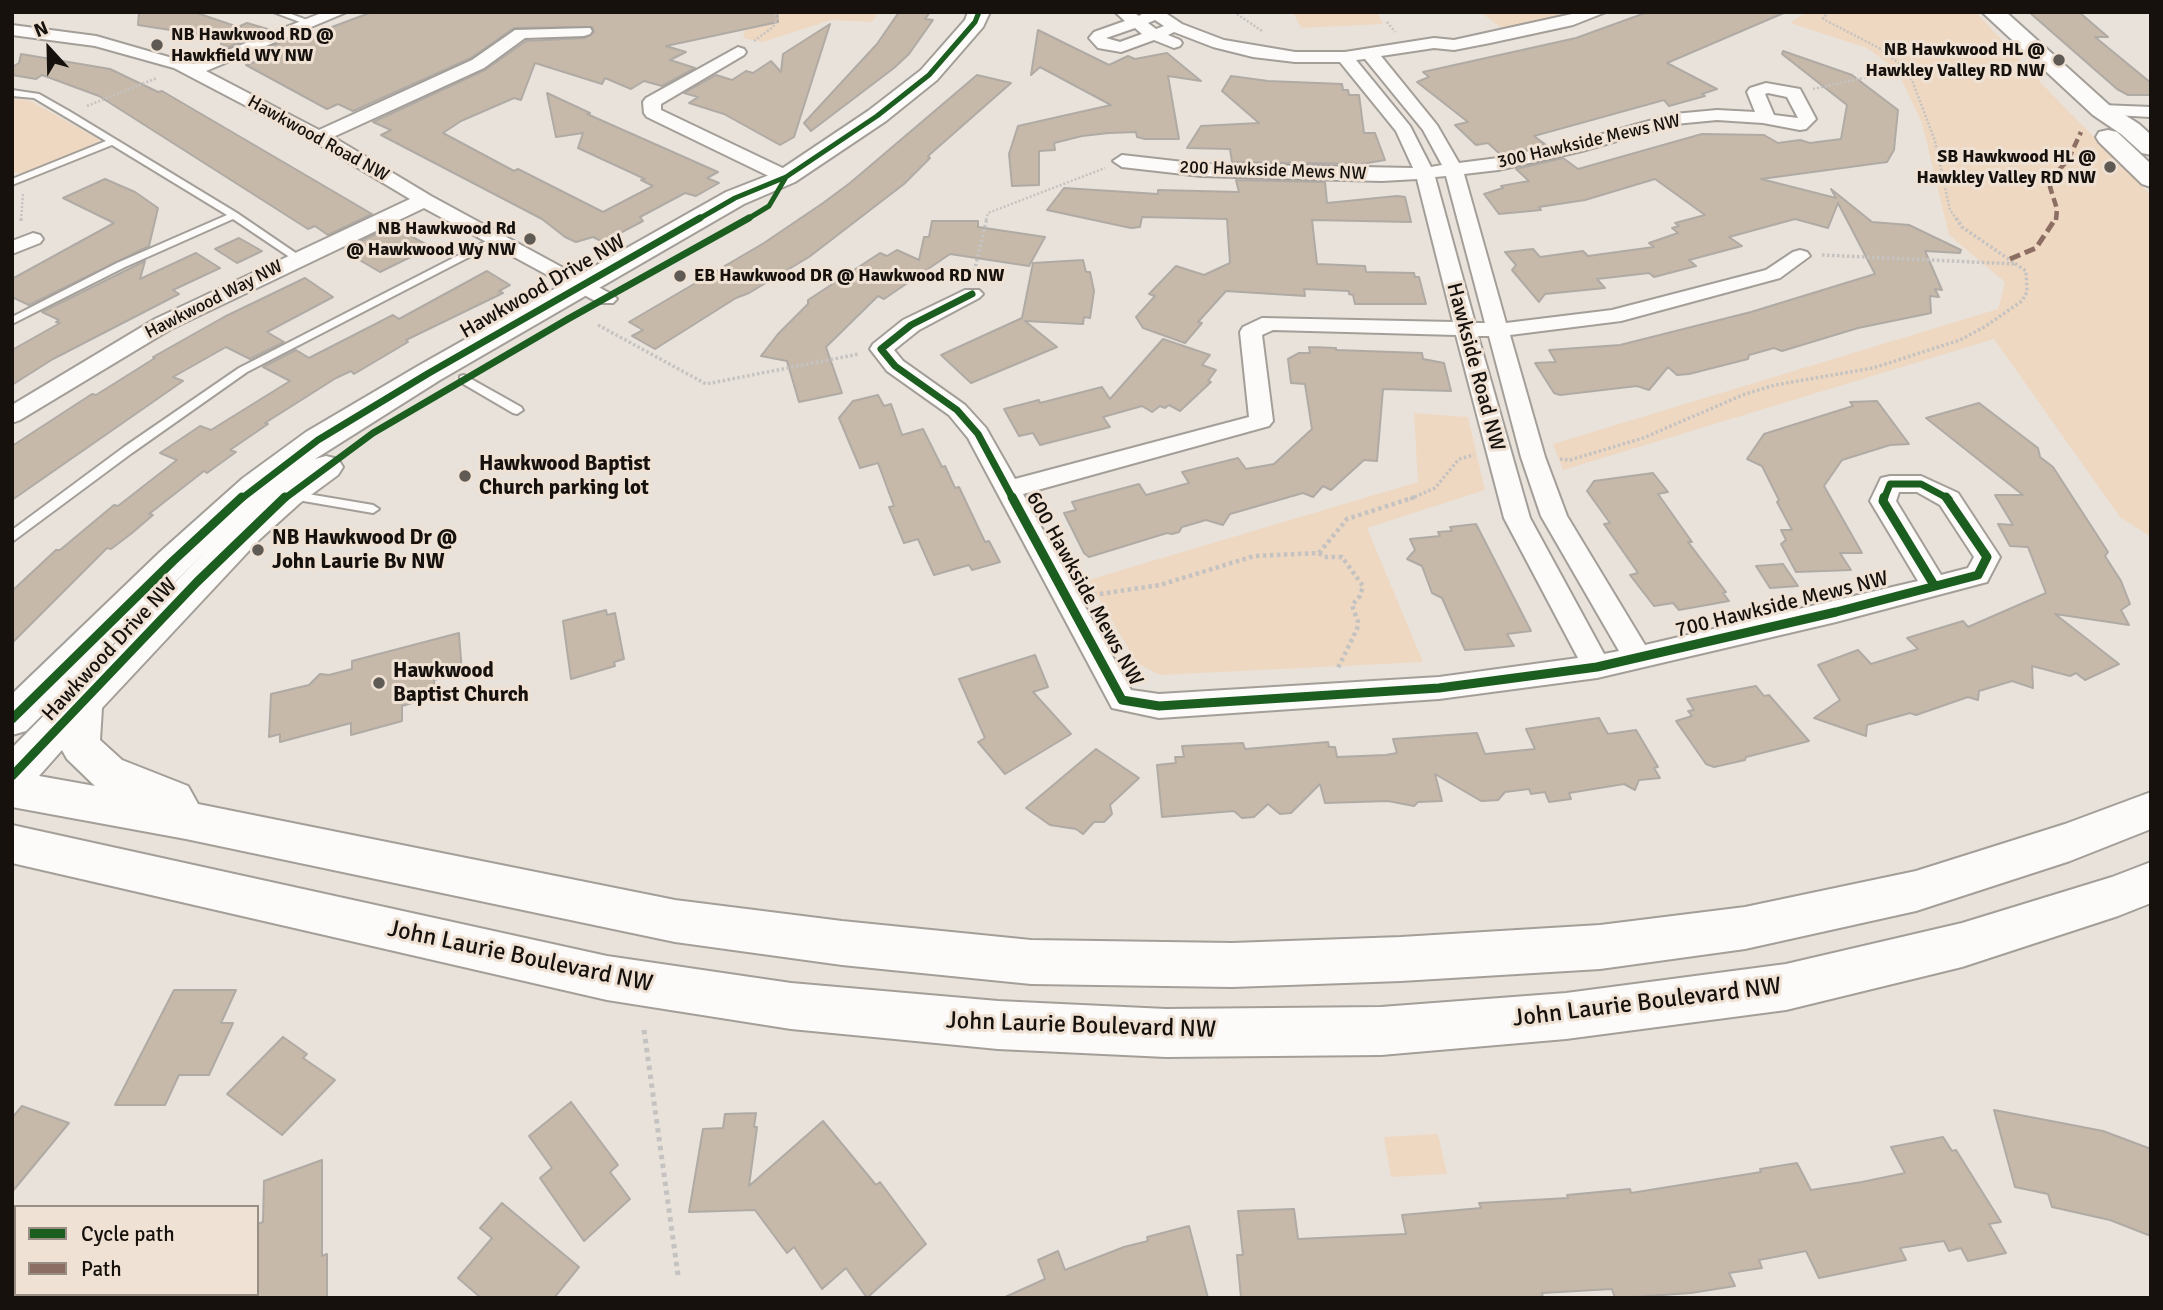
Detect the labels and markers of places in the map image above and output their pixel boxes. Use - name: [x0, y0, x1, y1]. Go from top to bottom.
- place label: NB Hawkwood RD @ Hawkfield WY NW: [171, 24, 334, 66]
- marker: NB Hawkwood RD @ Hawkfield WY NW: [149, 37, 165, 53]
- place label: NB Hawkwood HL @ Hawkley Valley RD NW: [1866, 39, 2045, 82]
- marker: NB Hawkwood HL @ Hawkley Valley RD NW: [2051, 52, 2067, 68]
- place label: SB Hawkwood HL @ Hawkley Valley RD NW: [1917, 146, 2096, 188]
- marker: SB Hawkwood HL @ Hawkley Valley RD NW: [2102, 159, 2118, 175]
- place label: NB Hawkwood Rd @ Hawkwood Wy NW: [346, 218, 516, 260]
- marker: NB Hawkwood Rd @ Hawkwood Wy NW: [522, 231, 538, 247]
- place label: EB Hawkwood DR @ Hawkwood RD NW: [694, 265, 1005, 287]
- marker: EB Hawkwood DR @ Hawkwood RD NW: [672, 268, 688, 284]
- place label: Hawkwood Baptist Church parking lot: [479, 451, 651, 501]
- marker: Hawkwood Baptist Church parking lot: [457, 468, 473, 484]
- place label: NB Hawkwood Dr @ John Laurie Bv NW: [272, 525, 457, 575]
- marker: NB Hawkwood Dr @ John Laurie Bv NW: [250, 542, 266, 558]
- place label: Hawkwood Baptist Church: [393, 658, 529, 708]
- marker: Hawkwood Baptist Church: [371, 675, 387, 691]

